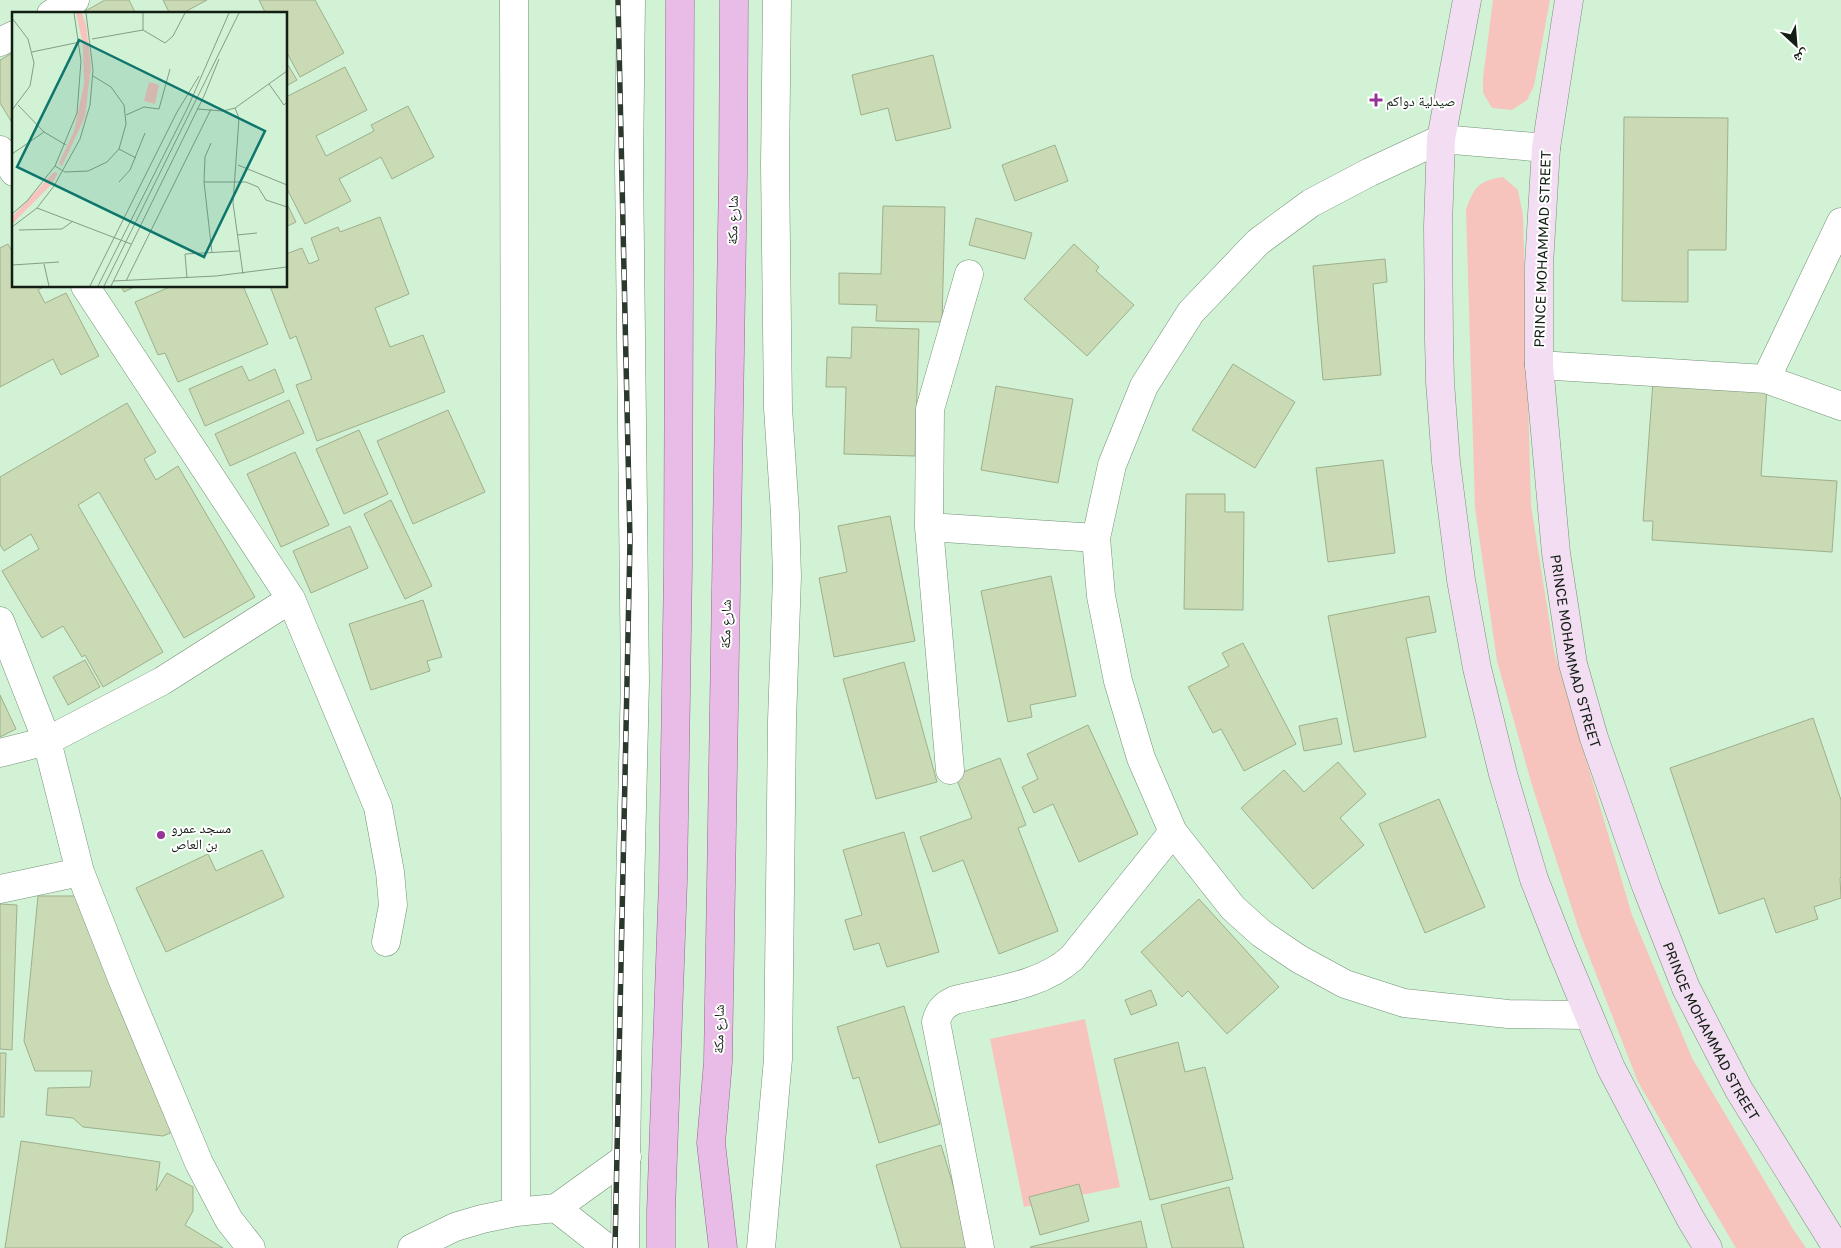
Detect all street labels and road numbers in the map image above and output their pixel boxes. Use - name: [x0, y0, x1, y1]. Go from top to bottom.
- street label: PRINCE MOHAMMAD STREET: [1530, 150, 1554, 348]
- street label: شارع مكة: [723, 195, 743, 245]
- street label: PRINCE MOHAMMAD STREET: [1548, 553, 1605, 750]
- street label: شارع مكة: [716, 599, 736, 649]
- street label: PRINCE MOHAMMAD STREET: [1660, 939, 1764, 1123]
- street label: شارع مكة: [709, 1004, 729, 1054]

